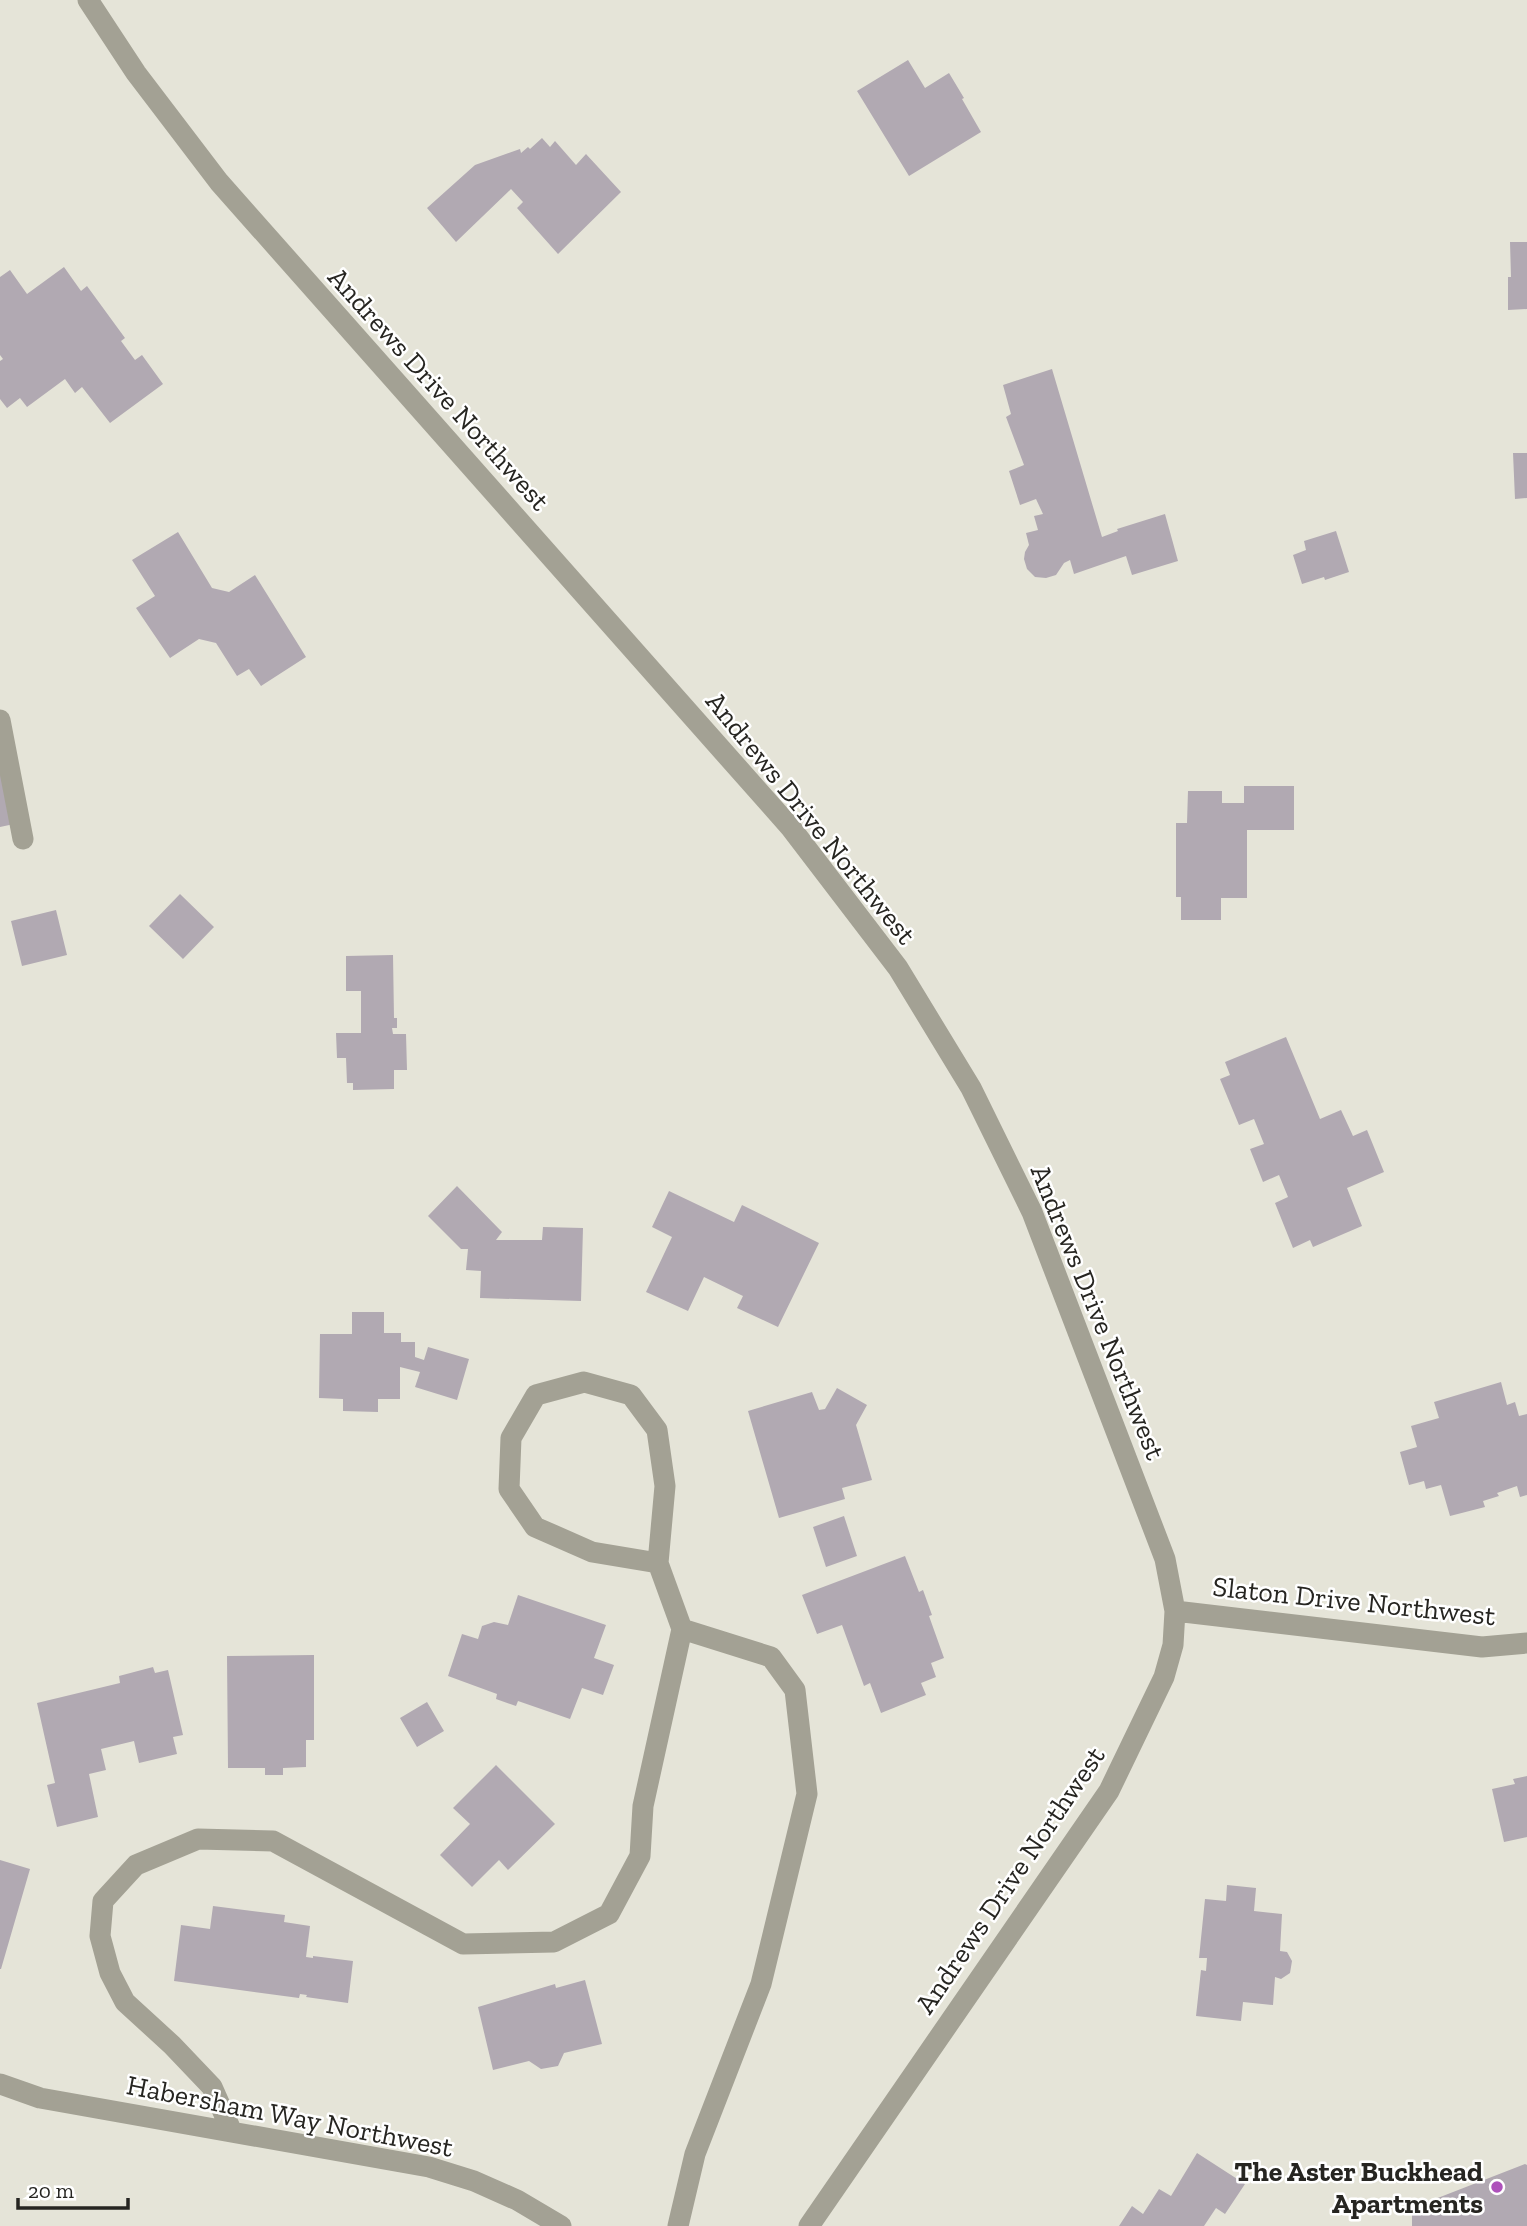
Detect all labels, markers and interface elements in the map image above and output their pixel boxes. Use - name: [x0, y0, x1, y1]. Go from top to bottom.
- street label: Andrews Drive Northwest: [321, 261, 557, 518]
- street label: Andrews Drive Northwest: [699, 685, 923, 951]
- street label: Andrews Drive Northwest: [1024, 1160, 1173, 1465]
- street label: Slaton Drive Northwest: [1211, 1570, 1498, 1632]
- street label: Andrews Drive Northwest: [908, 1740, 1112, 2020]
- street label: Habersham Way Northwest: [124, 2068, 457, 2164]
- place label: The Aster Buckhead Apartments: [1234, 2155, 1483, 2220]
- scale bar: [18, 2166, 128, 2210]
- text: 20 m: [28, 2178, 74, 2203]
- marker: The Aster Buckhead Apartments: [1489, 2179, 1505, 2195]

